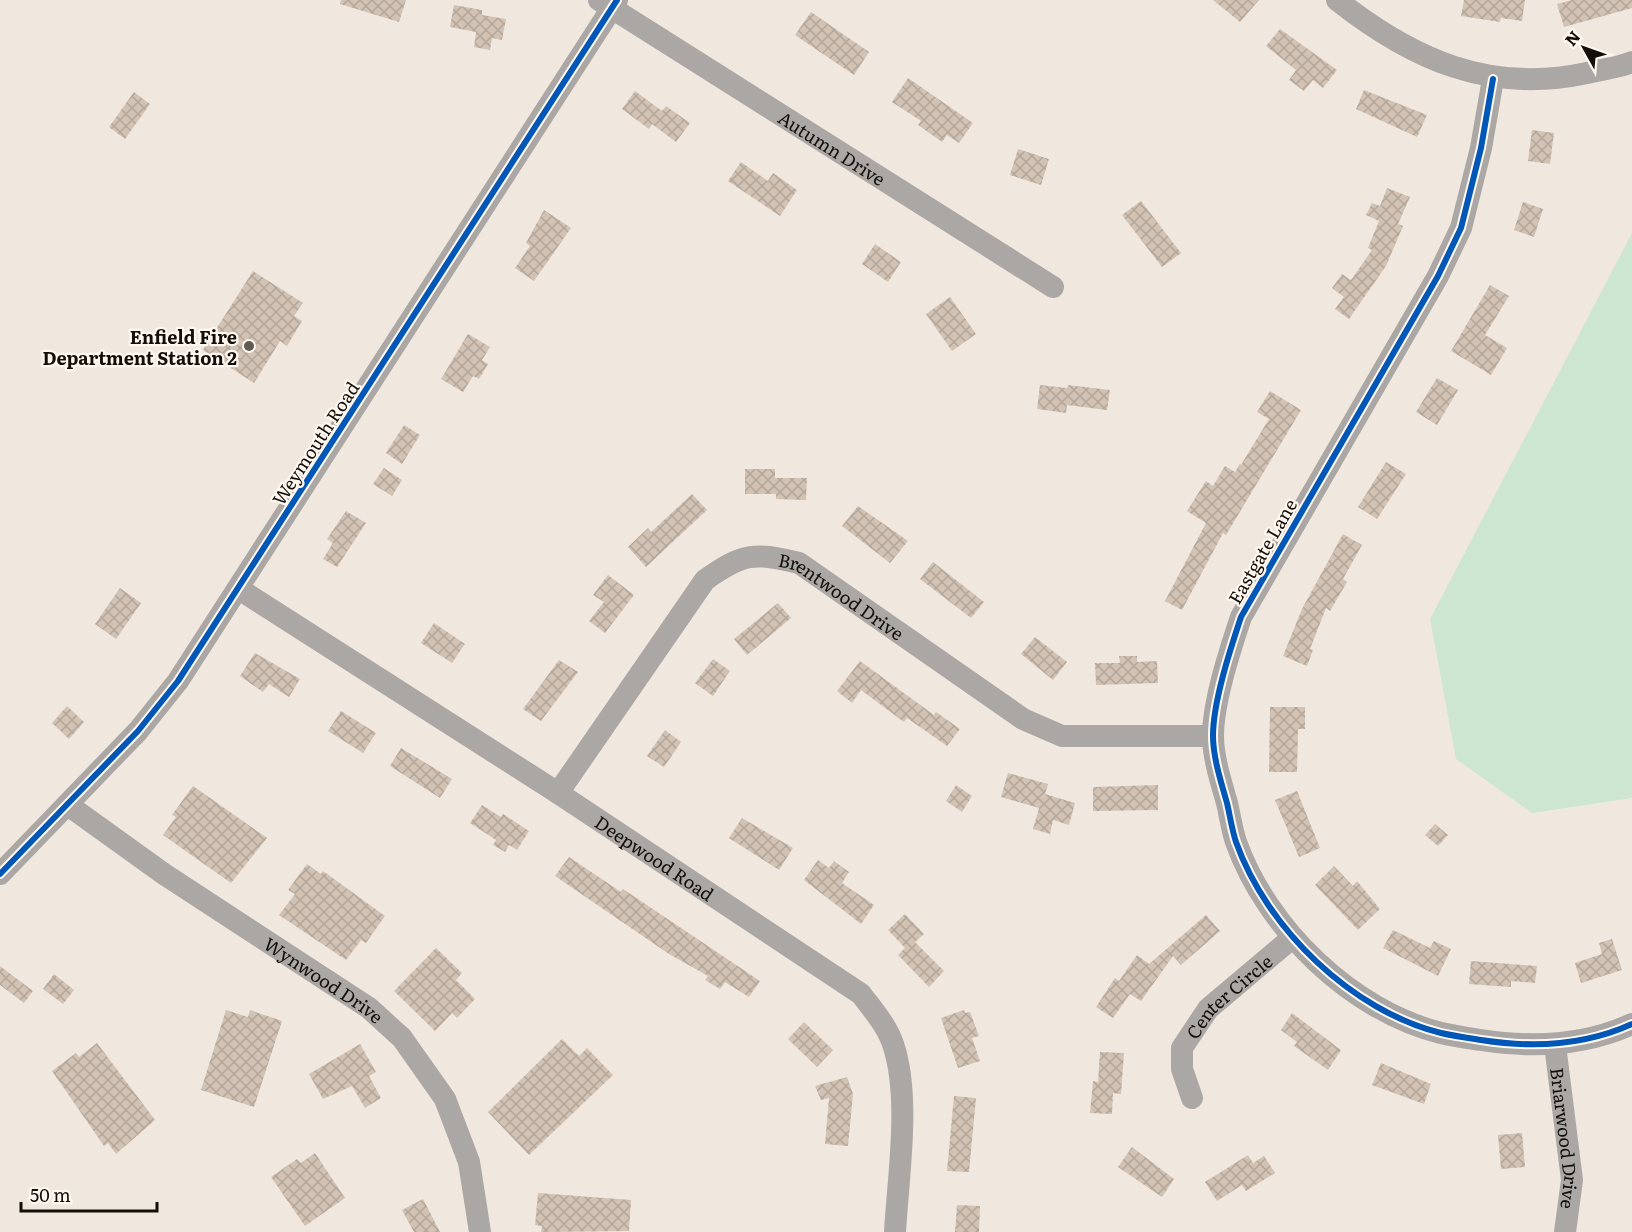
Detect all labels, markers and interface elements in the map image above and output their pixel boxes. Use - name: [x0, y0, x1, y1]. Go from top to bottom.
- north arrow: [1554, 18, 1614, 78]
- text: N: [1558, 25, 1585, 51]
- street label: Autumn Drive: [773, 103, 891, 192]
- place label: Enfield Fire Department Station 2: [42, 323, 237, 371]
- marker: Enfield Fire Department Station 2: [242, 339, 256, 353]
- street label: Weymouth Road: [265, 376, 365, 510]
- street label: Eastgate Lane: [1221, 493, 1303, 609]
- street label: Brentwood Drive: [776, 545, 910, 646]
- street label: Deepwood Road: [590, 808, 720, 907]
- street label: Wynwood Drive: [259, 930, 390, 1029]
- street label: Center Circle: [1179, 947, 1278, 1044]
- street label: Briarwood Drive: [1544, 1066, 1586, 1211]
- scale bar: [21, 1175, 158, 1213]
- text: 50 m: [30, 1181, 71, 1208]

